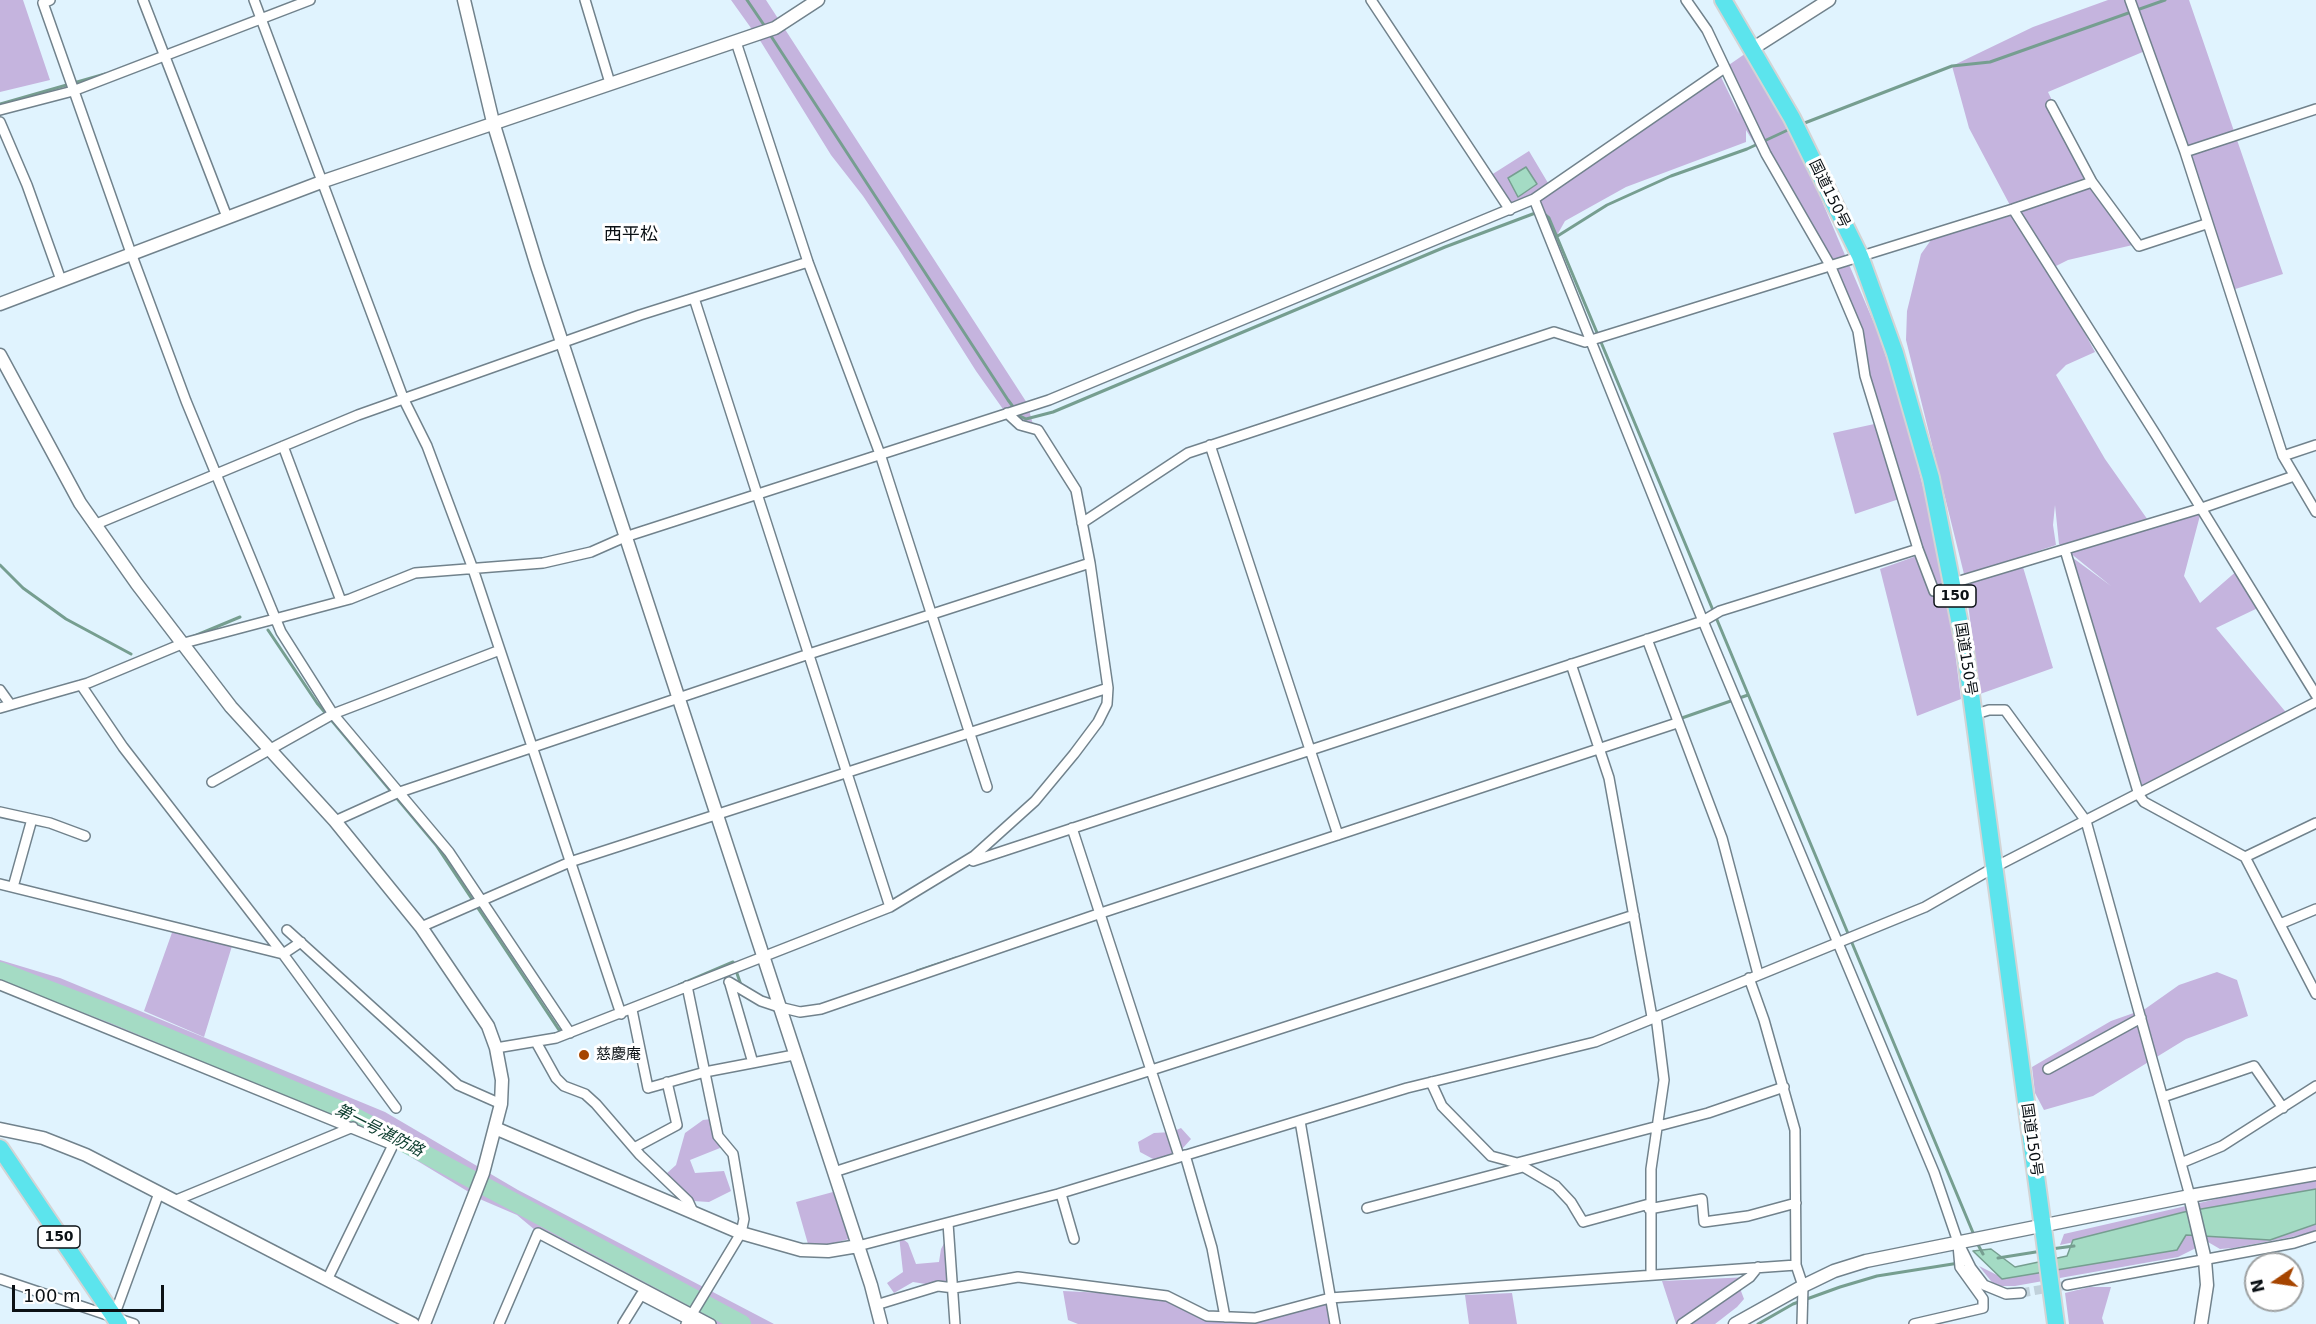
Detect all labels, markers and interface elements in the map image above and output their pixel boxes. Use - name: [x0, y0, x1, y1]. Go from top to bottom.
- street label: 国道150号: [1805, 157, 1853, 231]
- district label: 西平松: [604, 224, 658, 246]
- road number: 150: [1934, 585, 1976, 607]
- street label: 国道150号: [1950, 621, 1980, 697]
- place label: 慈慶庵: [596, 1046, 641, 1064]
- marker: 慈慶庵: [577, 1048, 591, 1062]
- water label: 第一号湛防路: [332, 1101, 426, 1161]
- street label: 国道150号: [2017, 1102, 2045, 1178]
- road number: 150: [38, 1226, 80, 1248]
- north arrow: [2244, 1252, 2304, 1312]
- scale bar: [15, 1273, 166, 1311]
- text: N: [2247, 1277, 2269, 1294]
- text: 100 m: [23, 1285, 81, 1306]

